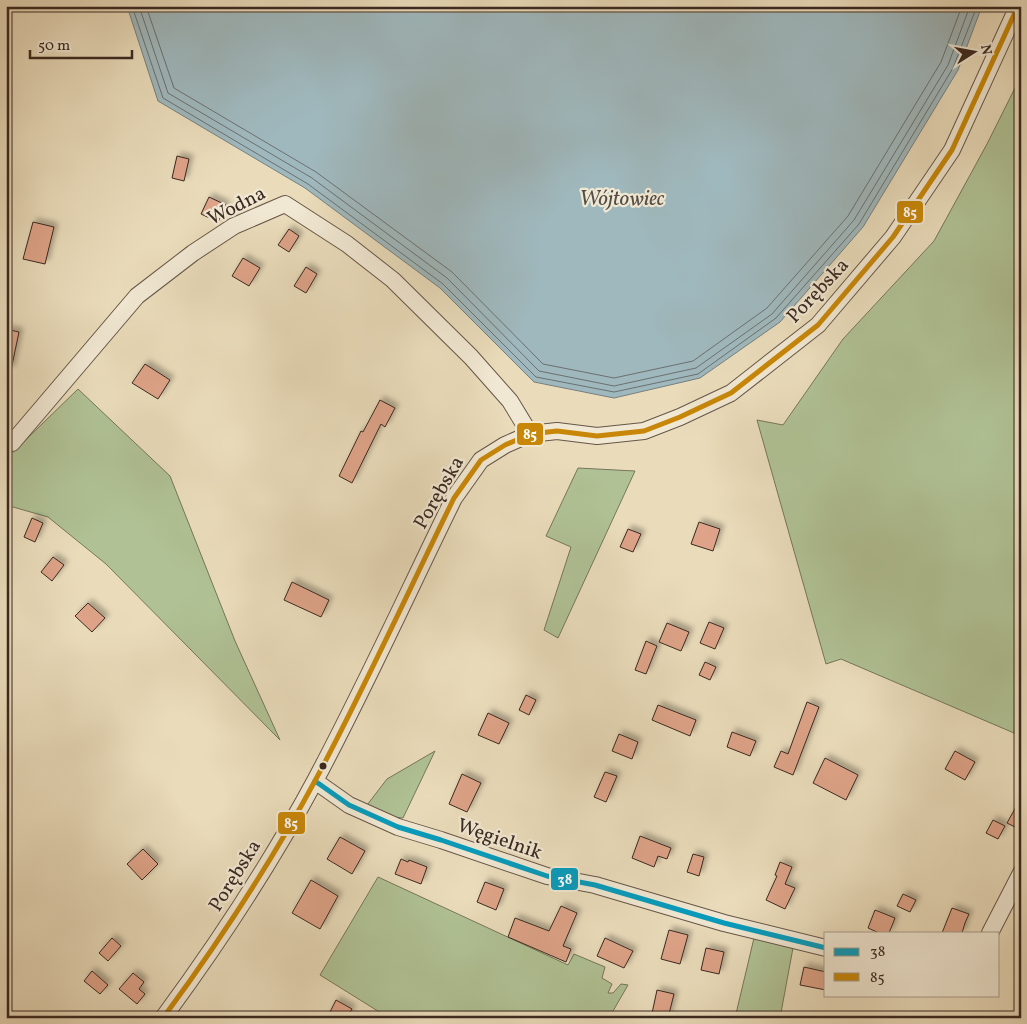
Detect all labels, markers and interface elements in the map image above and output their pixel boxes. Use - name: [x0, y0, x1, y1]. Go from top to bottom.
- scale bar: [30, 28, 132, 60]
- north arrow: [950, 28, 1000, 78]
- text: 50 m: [38, 36, 70, 57]
- text: N: [975, 43, 996, 57]
- street label: Wodna: [203, 180, 271, 233]
- water label: Wójtowiec: [580, 185, 665, 214]
- line badge: 85: [896, 200, 924, 224]
- text: 85: [903, 204, 917, 223]
- street label: Porębska: [781, 253, 856, 330]
- line badge: 85: [516, 422, 544, 446]
- text: 85: [523, 426, 537, 445]
- street label: Porębska: [408, 451, 472, 535]
- unlabelled marker: [318, 761, 328, 771]
- line badge: 85: [277, 811, 306, 835]
- street label: Węgielnik: [453, 812, 546, 868]
- text: 85: [284, 815, 298, 834]
- street label: Porębska: [203, 835, 269, 917]
- line badge: 38: [550, 867, 579, 891]
- text: 38: [558, 871, 572, 890]
- legend: [824, 932, 1000, 996]
- text: 38: [870, 942, 885, 963]
- text: 85: [870, 968, 885, 989]

